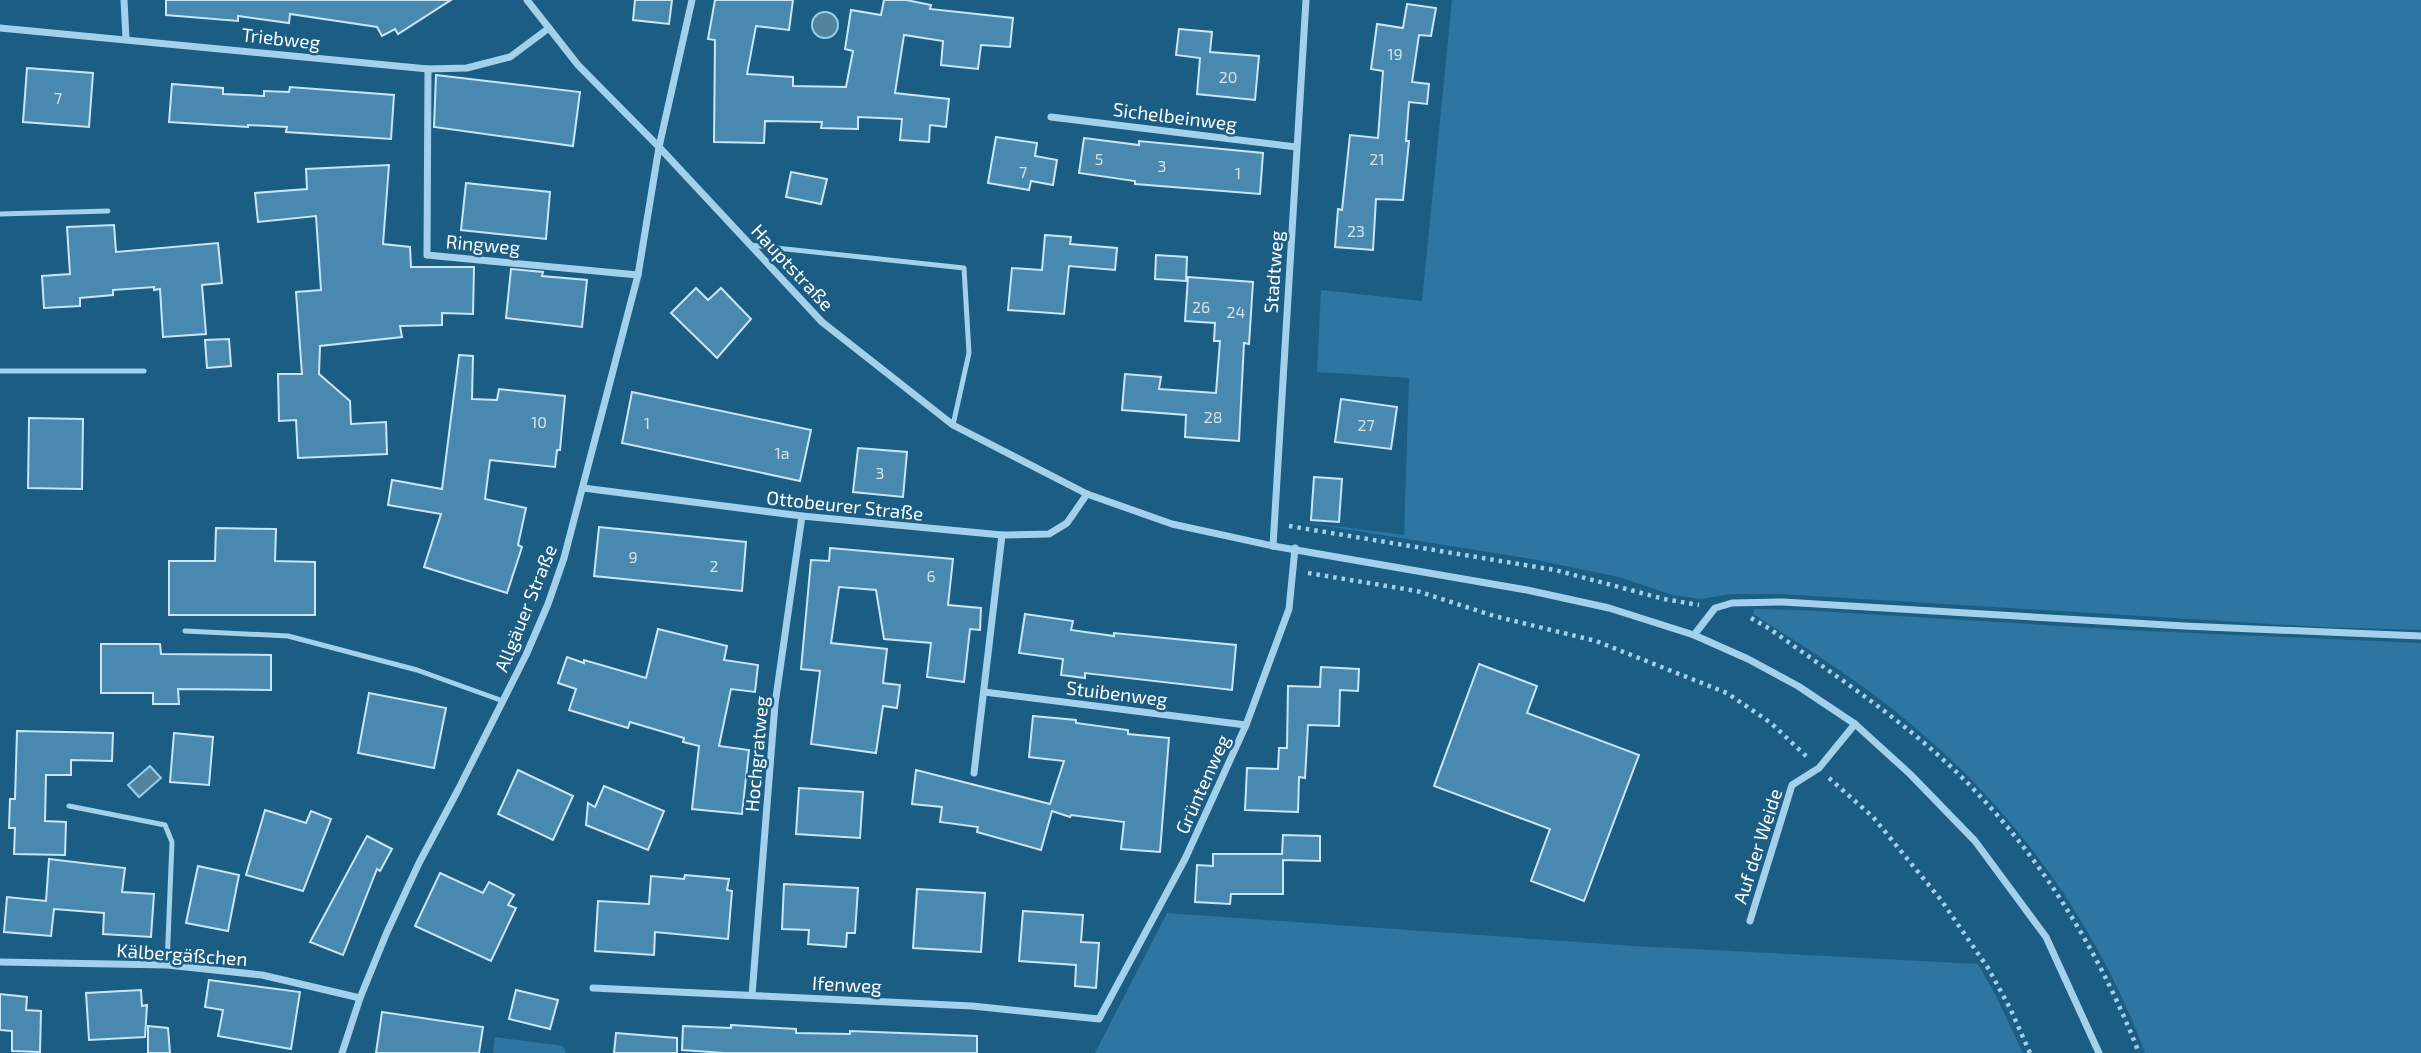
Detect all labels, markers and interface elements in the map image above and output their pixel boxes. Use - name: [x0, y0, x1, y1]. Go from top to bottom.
- street label: Triebweg: [241, 22, 322, 54]
- house number: 19: [1387, 44, 1403, 63]
- house number: 20: [1219, 67, 1237, 86]
- house number: 7: [54, 88, 62, 107]
- street label: Sichelbeinweg: [1112, 97, 1239, 135]
- house number: 5: [1095, 149, 1103, 168]
- house number: 21: [1369, 149, 1385, 168]
- house number: 3: [1158, 156, 1166, 175]
- house number: 7: [1019, 162, 1027, 181]
- house number: 1: [1235, 163, 1241, 182]
- street label: Hauptstraße: [747, 219, 839, 315]
- house number: 23: [1347, 221, 1365, 240]
- street label: Ringweg: [445, 229, 522, 259]
- street label: Stadtweg: [1259, 230, 1287, 314]
- house number: 26: [1192, 297, 1210, 316]
- house number: 24: [1227, 302, 1246, 321]
- house number: 28: [1204, 407, 1222, 426]
- house number: 10: [531, 412, 547, 431]
- house number: 1: [644, 413, 650, 432]
- house number: 27: [1357, 415, 1375, 434]
- house number: 1a: [774, 443, 790, 462]
- house number: 3: [876, 463, 884, 482]
- street label: Ottobeurer Straße: [765, 485, 925, 525]
- street label: Allgäuer Straße: [489, 541, 561, 675]
- house number: 9: [628, 547, 638, 566]
- house number: 2: [710, 556, 719, 575]
- house number: 6: [926, 566, 936, 585]
- street label: Stuibenweg: [1065, 675, 1169, 711]
- street label: Hochgratweg: [739, 695, 773, 813]
- street label: Grüntenweg: [1170, 730, 1234, 837]
- street label: Auf der Weide: [1728, 786, 1786, 906]
- street label: Kälbergäßchen: [116, 938, 248, 970]
- street label: Ifenweg: [812, 971, 883, 997]

